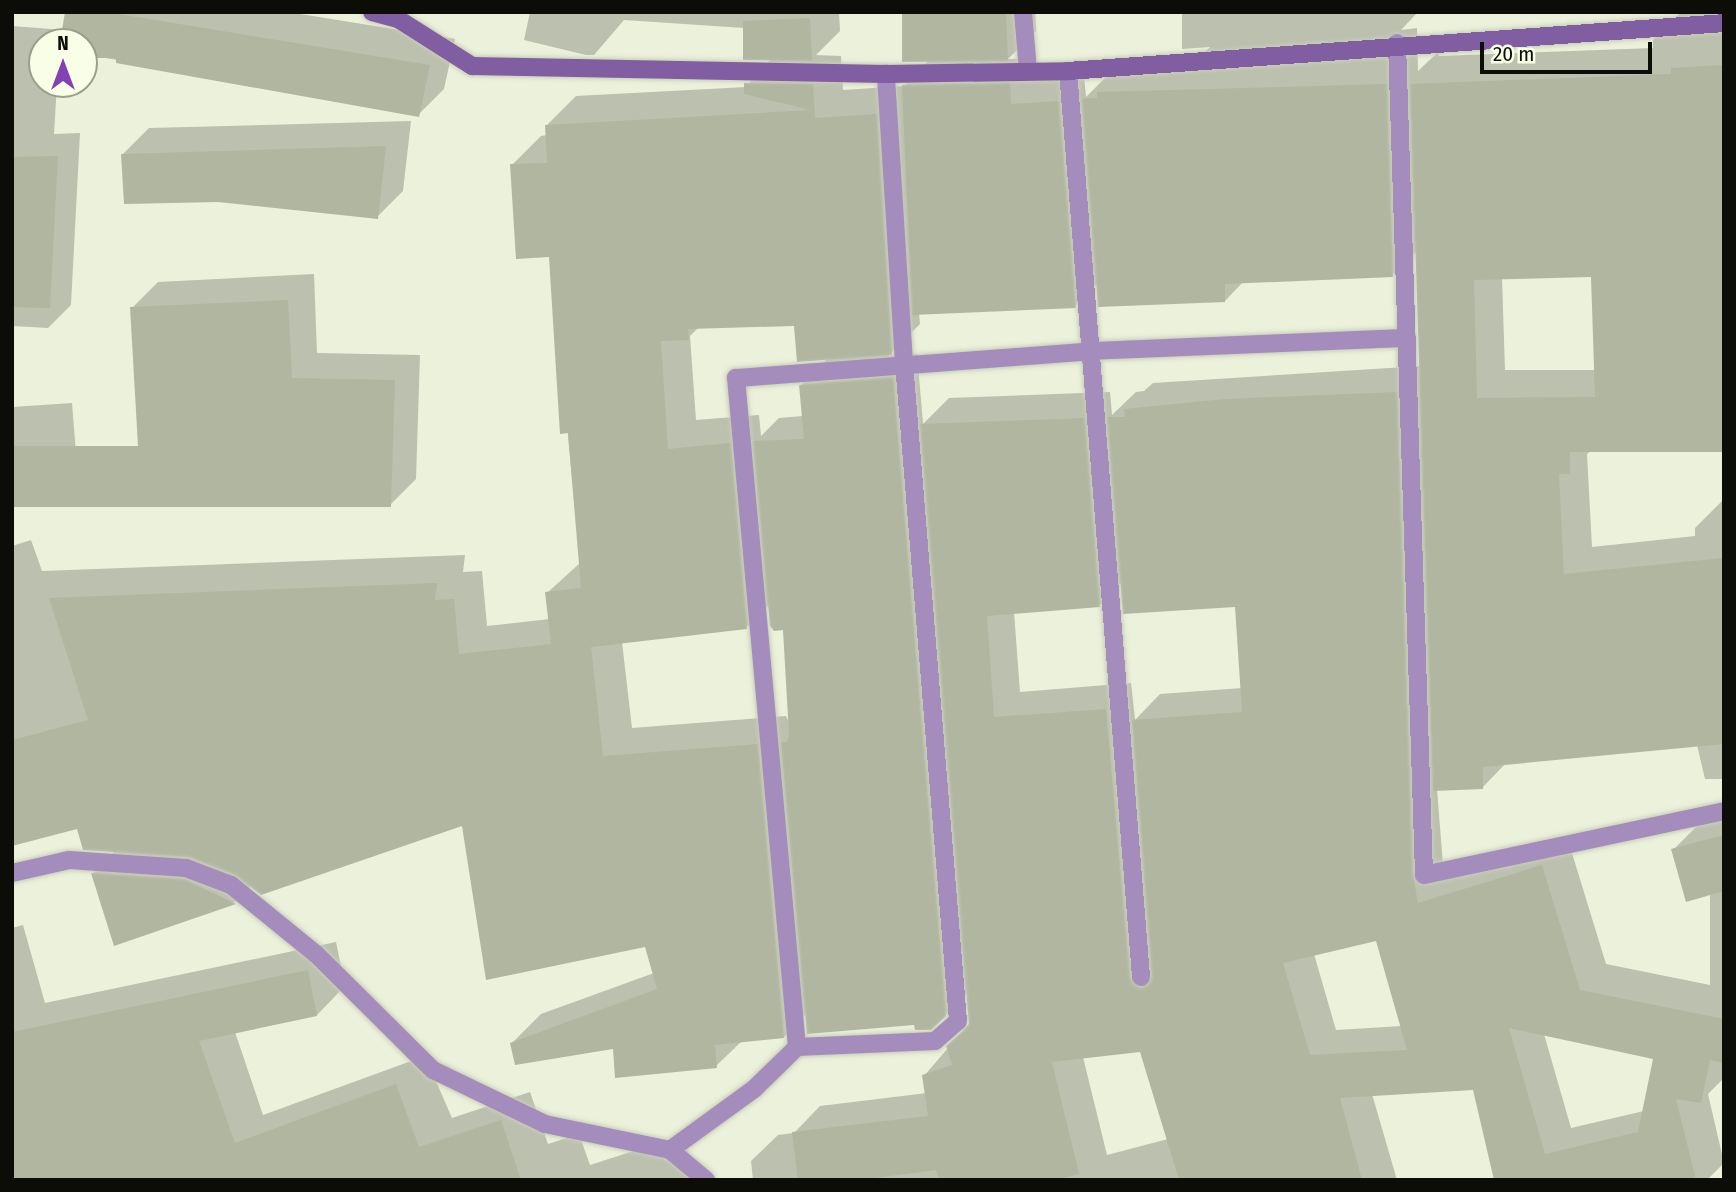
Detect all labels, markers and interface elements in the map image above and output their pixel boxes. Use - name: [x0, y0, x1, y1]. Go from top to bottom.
- north arrow: [28, 28, 98, 98]
- scale bar: [1484, 28, 1656, 72]
- text: N: [57, 32, 69, 55]
- text: 20 m: [1493, 41, 1534, 67]

